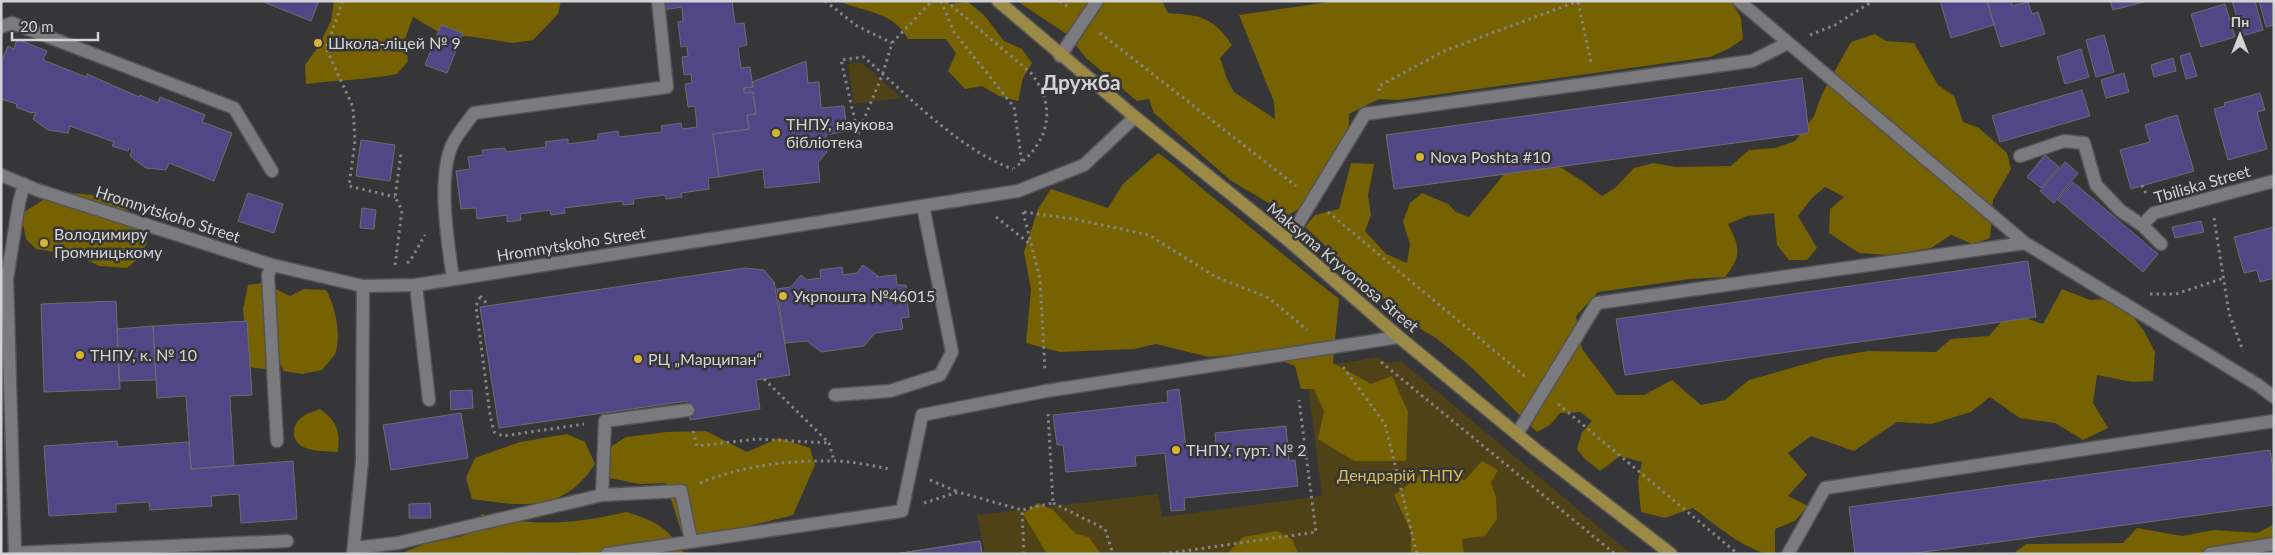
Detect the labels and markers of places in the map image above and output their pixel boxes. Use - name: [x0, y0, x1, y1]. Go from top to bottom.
- place label: Школа-ліцей № 9: [328, 33, 461, 52]
- marker: Школа-ліцей № 9: [312, 37, 324, 49]
- place label: ТНПУ, наукова бібліотека: [786, 114, 894, 151]
- marker: ТНПУ, наукова бібліотека: [770, 127, 782, 139]
- place label: Nova Poshta #10: [1430, 147, 1551, 166]
- marker: Nova Poshta #10: [1414, 151, 1426, 163]
- place label: Володимиру Громницькому: [54, 224, 163, 261]
- marker: Володимиру Громницькому: [38, 237, 50, 249]
- place label: Укрпошта №46015: [793, 286, 935, 305]
- marker: Укрпошта №46015: [777, 290, 789, 302]
- place label: ТНПУ, к. № 10: [90, 345, 197, 364]
- marker: ТНПУ, к. № 10: [74, 349, 86, 361]
- place label: РЦ „Марципан“: [648, 349, 762, 368]
- marker: РЦ „Марципан“: [632, 353, 644, 365]
- place label: ТНПУ, гурт. № 2: [1186, 440, 1307, 459]
- marker: ТНПУ, гурт. № 2: [1170, 444, 1182, 456]

